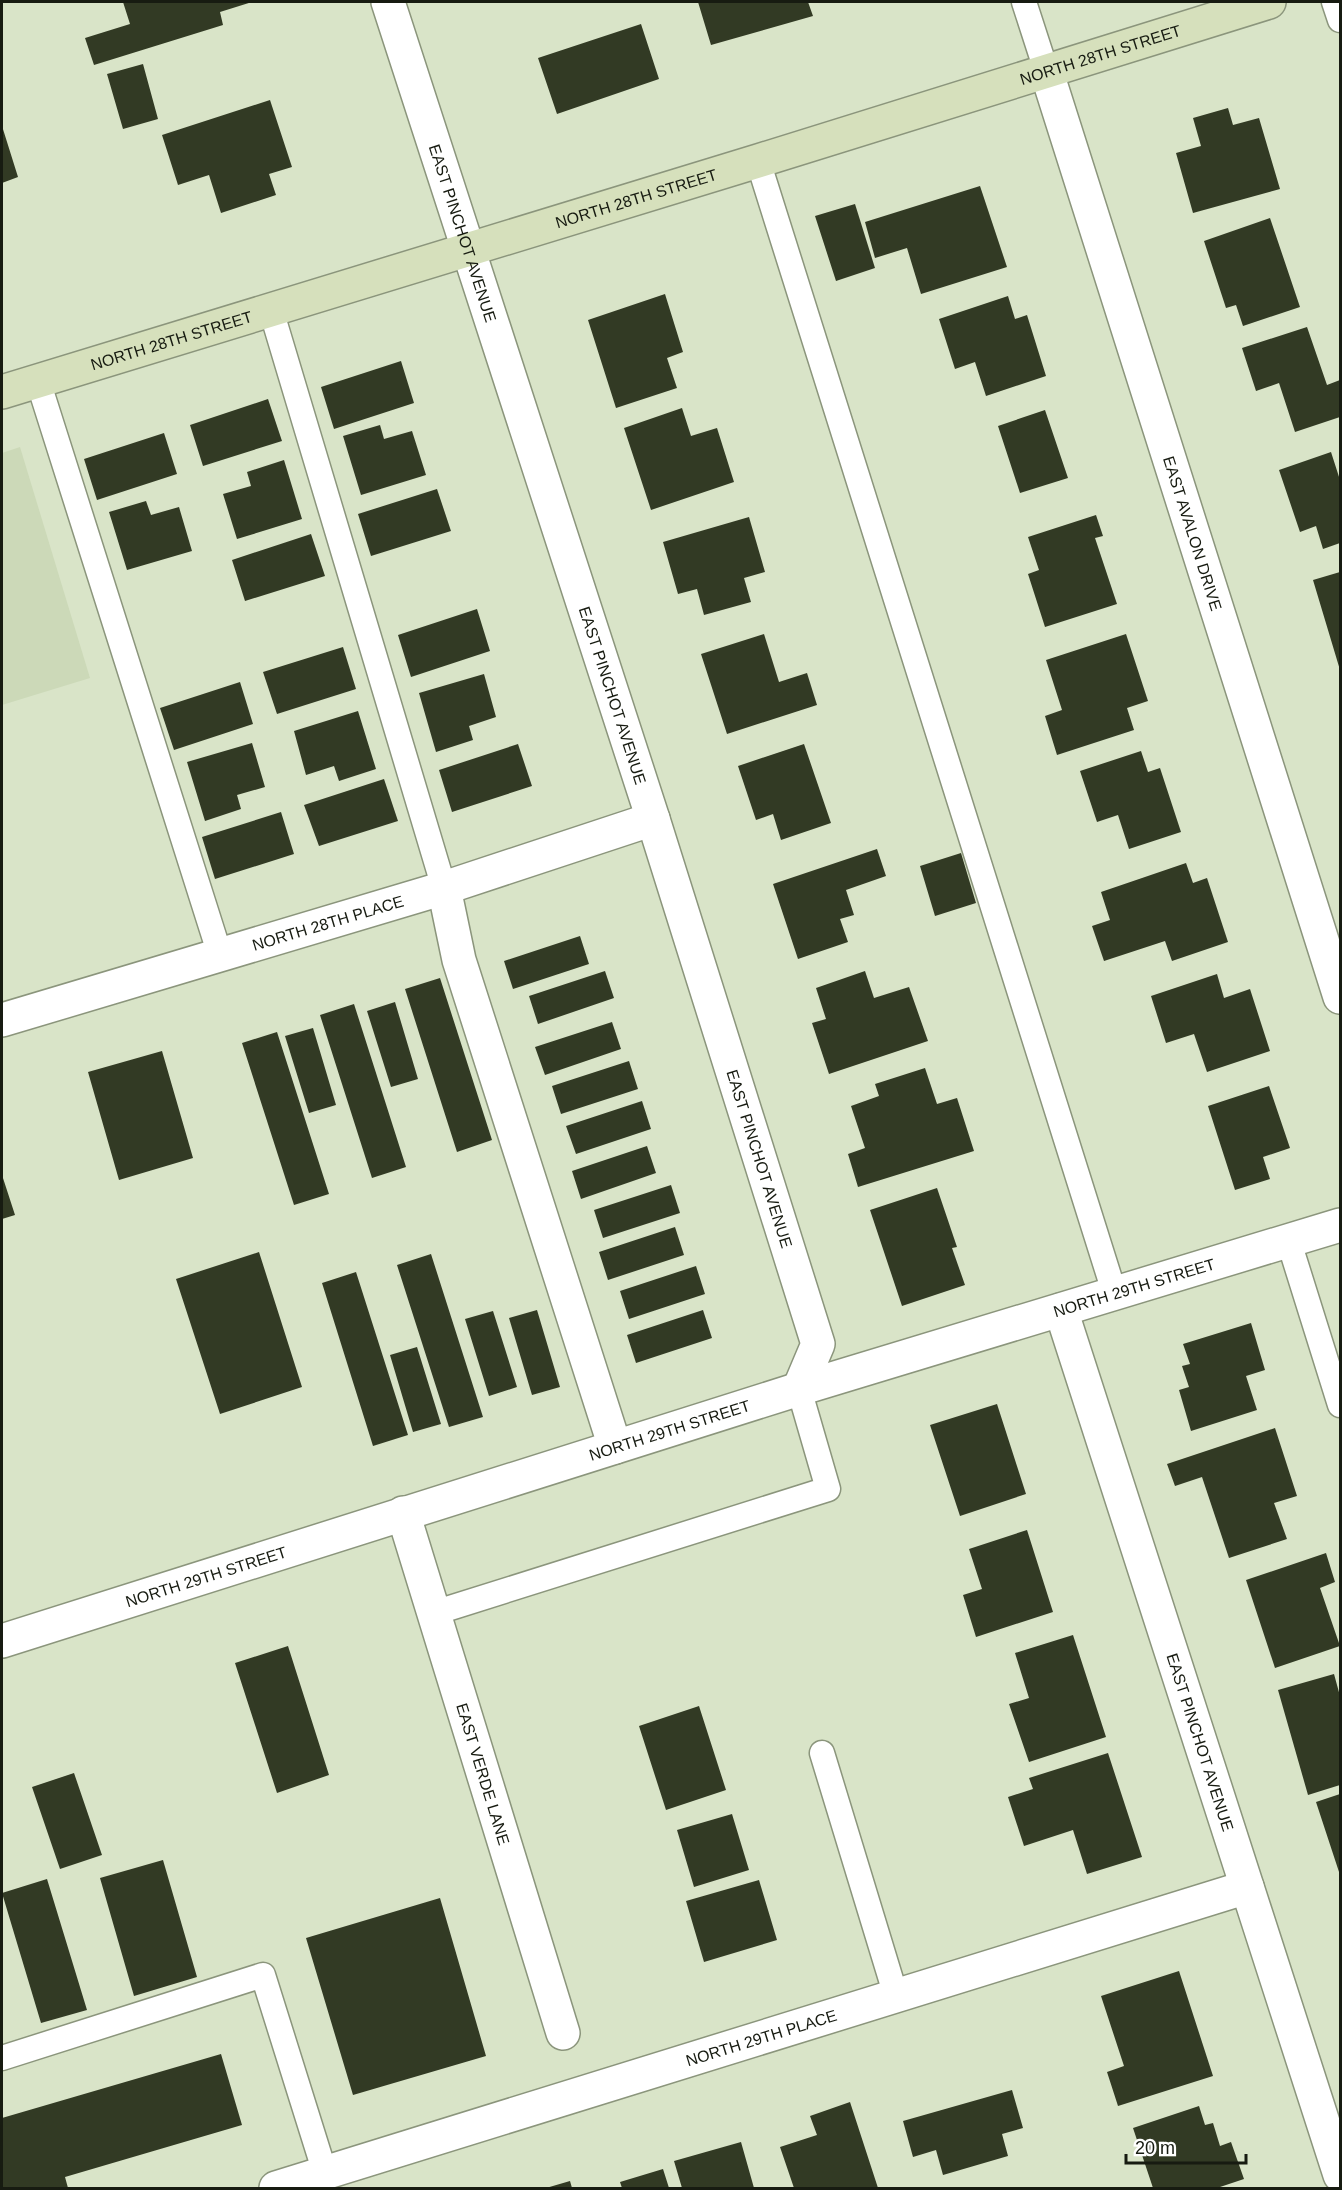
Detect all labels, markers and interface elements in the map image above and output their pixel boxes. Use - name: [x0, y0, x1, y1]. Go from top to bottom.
- street label: NORTH 28TH STREET: [1018, 22, 1183, 88]
- street label: EAST PINCHOT AVENUE: [426, 142, 499, 324]
- street label: NORTH 28TH STREET: [553, 166, 719, 231]
- street label: NORTH 28TH STREET: [89, 308, 254, 373]
- street label: EAST AVALON DRIVE: [1160, 454, 1225, 613]
- street label: EAST PINCHOT AVENUE: [576, 605, 649, 787]
- street label: NORTH 28TH PLACE: [250, 893, 406, 954]
- street label: EAST PINCHOT AVENUE: [723, 1068, 795, 1250]
- street label: NORTH 29TH STREET: [1051, 1255, 1217, 1320]
- street label: NORTH 29TH STREET: [587, 1397, 752, 1464]
- street label: NORTH 29TH STREET: [124, 1543, 289, 1610]
- street label: EAST PINCHOT AVENUE: [1163, 1651, 1237, 1833]
- street label: EAST VERDE LANE: [453, 1701, 513, 1847]
- street label: NORTH 29TH PLACE: [684, 2007, 839, 2069]
- scale bar: [1126, 2127, 1246, 2165]
- text: 20 m: [1135, 2138, 1175, 2158]

